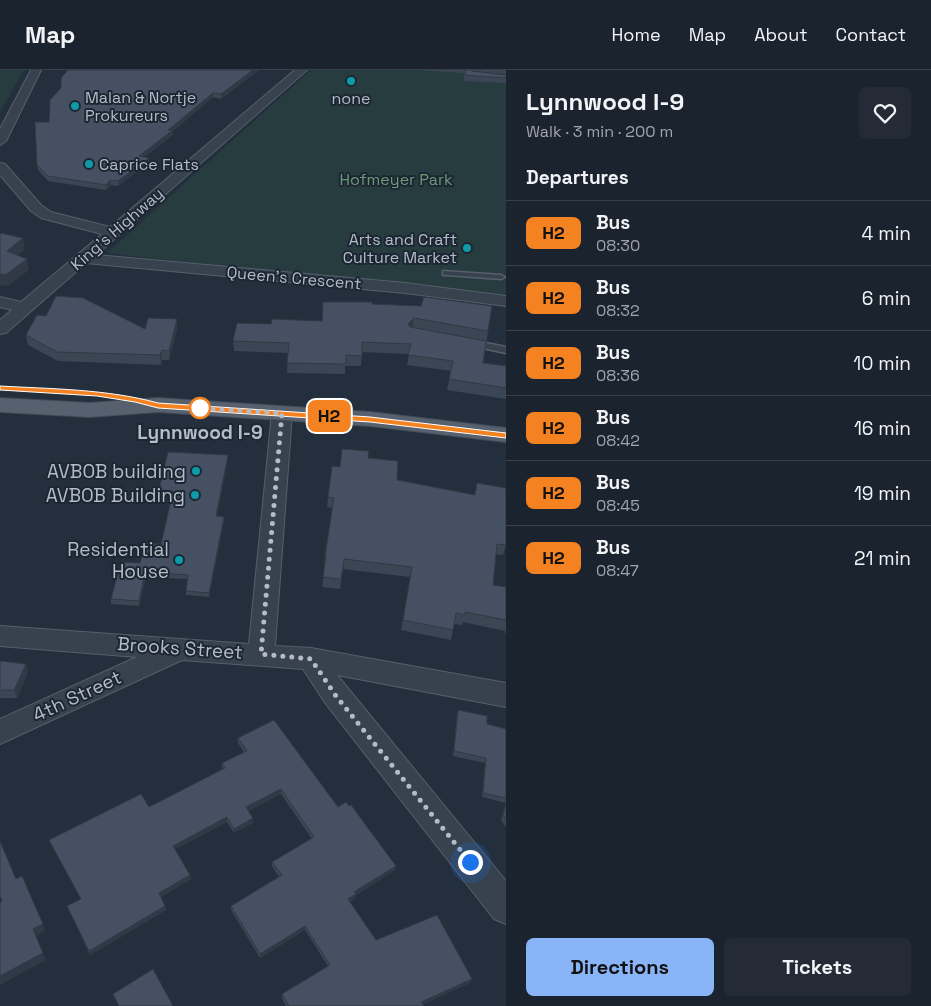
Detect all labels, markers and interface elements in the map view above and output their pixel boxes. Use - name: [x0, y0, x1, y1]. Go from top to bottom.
- text: Map: [25, 19, 75, 50]
- text: Home: [612, 23, 661, 46]
- text: Map: [689, 23, 726, 46]
- text: About: [754, 23, 808, 46]
- text: Contact: [836, 23, 906, 46]
- marker: none: [345, 75, 357, 87]
- text: Lynnwood I-9: [526, 86, 684, 117]
- place label: Malan & Nortje Prokureurs: [85, 87, 196, 126]
- button: heart: [859, 87, 911, 139]
- place label: none: [332, 88, 370, 109]
- marker: Malan & Nortje Prokureurs: [69, 100, 81, 112]
- text: Walk · 3 min · 200 m: [526, 121, 673, 142]
- place label: Caprice Flats: [99, 154, 199, 175]
- marker: Caprice Flats: [83, 158, 95, 170]
- text: Departures: [526, 165, 629, 190]
- park label: Hofmeyer Park: [339, 169, 453, 190]
- street label: King's Highway: [66, 183, 168, 275]
- text: Bus: [596, 210, 630, 235]
- text: H2: [542, 221, 565, 244]
- text: 4 min: [862, 221, 911, 246]
- place label: Arts and Craft Culture Market: [343, 229, 457, 268]
- text: 08:30: [596, 235, 640, 256]
- marker: Arts and Craft Culture Market: [461, 242, 473, 254]
- street label: Queen's Crescent: [226, 262, 362, 294]
- text: Bus: [596, 275, 630, 300]
- text: H2: [542, 286, 565, 309]
- text: 6 min: [862, 286, 911, 311]
- text: 08:32: [596, 300, 640, 321]
- text: Bus: [596, 340, 630, 365]
- text: H2: [542, 351, 565, 374]
- text: 10 min: [853, 351, 911, 376]
- text: 08:36: [596, 365, 640, 386]
- marker: Lynnwood I-9: [189, 397, 211, 419]
- line badge: H2: [306, 400, 352, 432]
- text: H2: [318, 404, 340, 427]
- text: Bus: [596, 405, 630, 430]
- text: H2: [542, 416, 565, 439]
- text: 16 min: [854, 416, 911, 441]
- place label: Lynnwood I-9: [137, 420, 263, 445]
- text: 08:42: [596, 430, 640, 451]
- place label: AVBOB building: [47, 459, 186, 484]
- marker: AVBOB building: [190, 465, 202, 477]
- text: Bus: [596, 470, 630, 495]
- text: H2: [542, 481, 565, 504]
- text: 19 min: [854, 481, 911, 506]
- place label: AVBOB Building: [46, 483, 185, 508]
- marker: AVBOB Building: [189, 489, 201, 501]
- text: 08:45: [596, 495, 640, 516]
- text: Bus: [596, 535, 630, 560]
- place label: Residential House: [67, 537, 169, 584]
- text: H2: [542, 546, 565, 569]
- text: 21 min: [854, 546, 911, 571]
- marker: Residential House: [173, 554, 185, 566]
- text: 08:47: [596, 560, 639, 581]
- street label: Brooks Street: [116, 631, 244, 665]
- street label: 4th Street: [29, 665, 125, 727]
- your location: [458, 850, 483, 875]
- button: Directions: [526, 938, 714, 996]
- button: Tickets: [724, 938, 911, 996]

